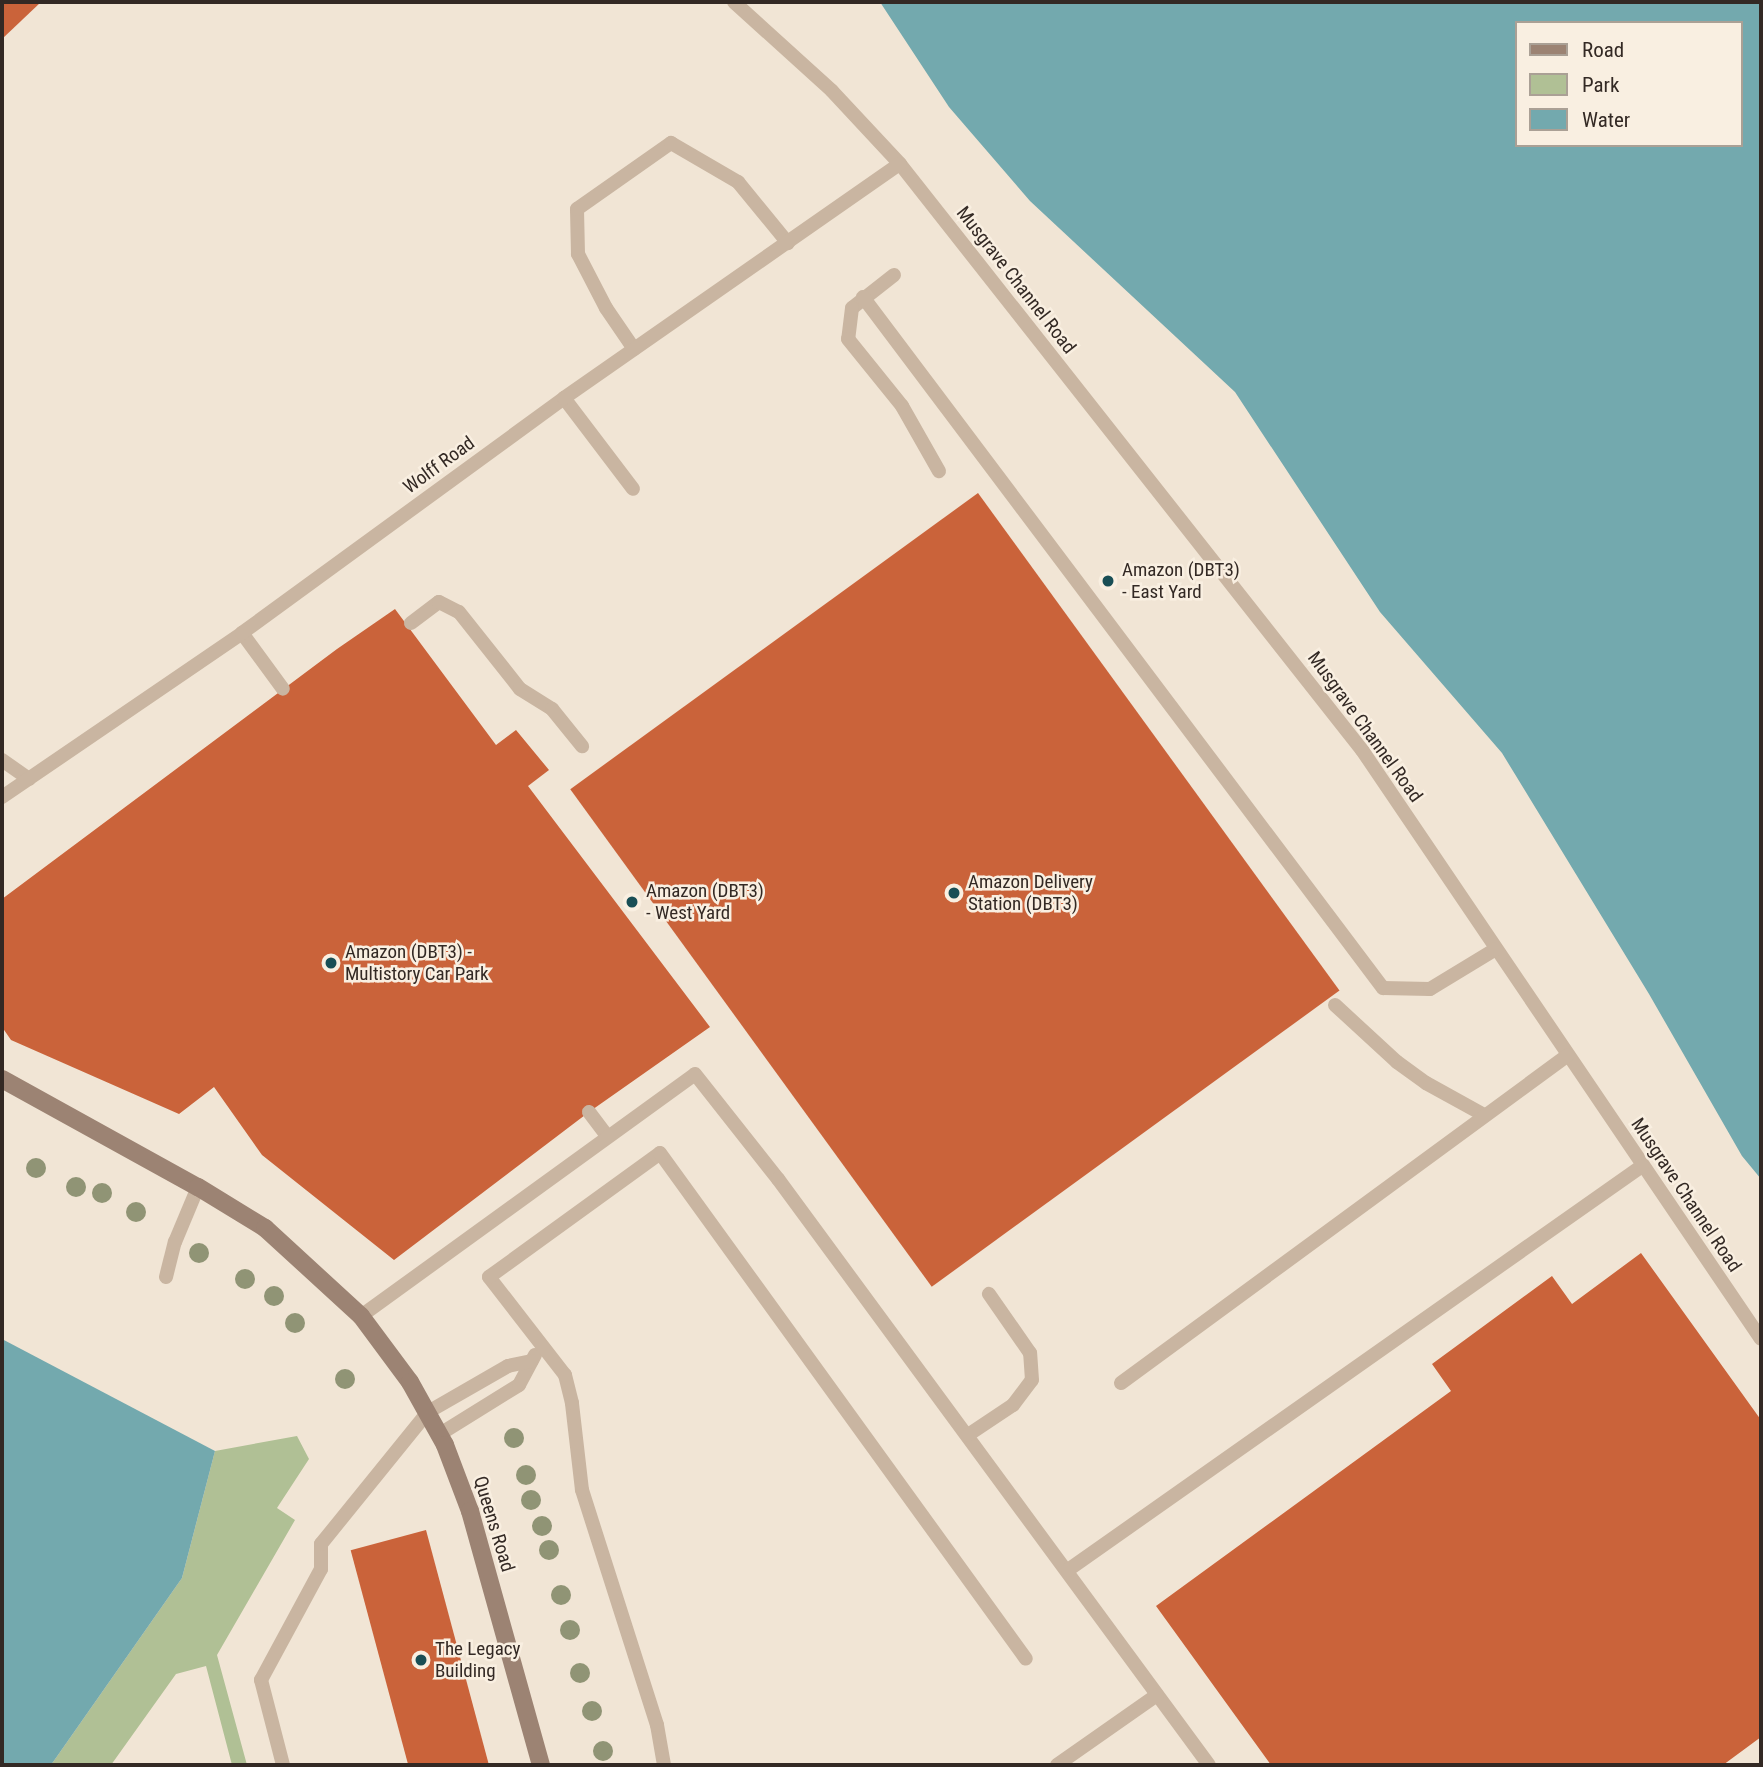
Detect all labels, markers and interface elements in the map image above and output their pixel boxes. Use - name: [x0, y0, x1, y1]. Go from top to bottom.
- legend: [1514, 21, 1742, 147]
- text: Road: [1582, 38, 1624, 62]
- text: Park: [1582, 73, 1619, 97]
- text: Water: [1582, 108, 1630, 132]
- street label: Musgrave Channel Road: [951, 202, 1081, 358]
- street label: Wolff Road: [399, 431, 479, 499]
- place label: Amazon (DBT3) - East Yard: [1122, 559, 1240, 603]
- marker: Amazon (DBT3) - East Yard: [1100, 573, 1116, 589]
- street label: Musgrave Channel Road: [1303, 647, 1427, 807]
- place label: Amazon Delivery Station (DBT3): [968, 871, 1093, 915]
- place label: Amazon (DBT3) - West Yard: [646, 880, 764, 924]
- marker: Amazon Delivery Station (DBT3): [946, 885, 962, 901]
- marker: Amazon (DBT3) - West Yard: [624, 894, 640, 910]
- place label: Amazon (DBT3) - Multistory Car Park: [345, 941, 489, 985]
- marker: Amazon (DBT3) - Multistory Car Park: [323, 955, 339, 971]
- street label: Musgrave Channel Road: [1626, 1114, 1746, 1276]
- street label: Queens Road: [469, 1473, 519, 1575]
- place label: The Legacy Building: [435, 1638, 520, 1682]
- marker: The Legacy Building: [413, 1652, 429, 1668]

